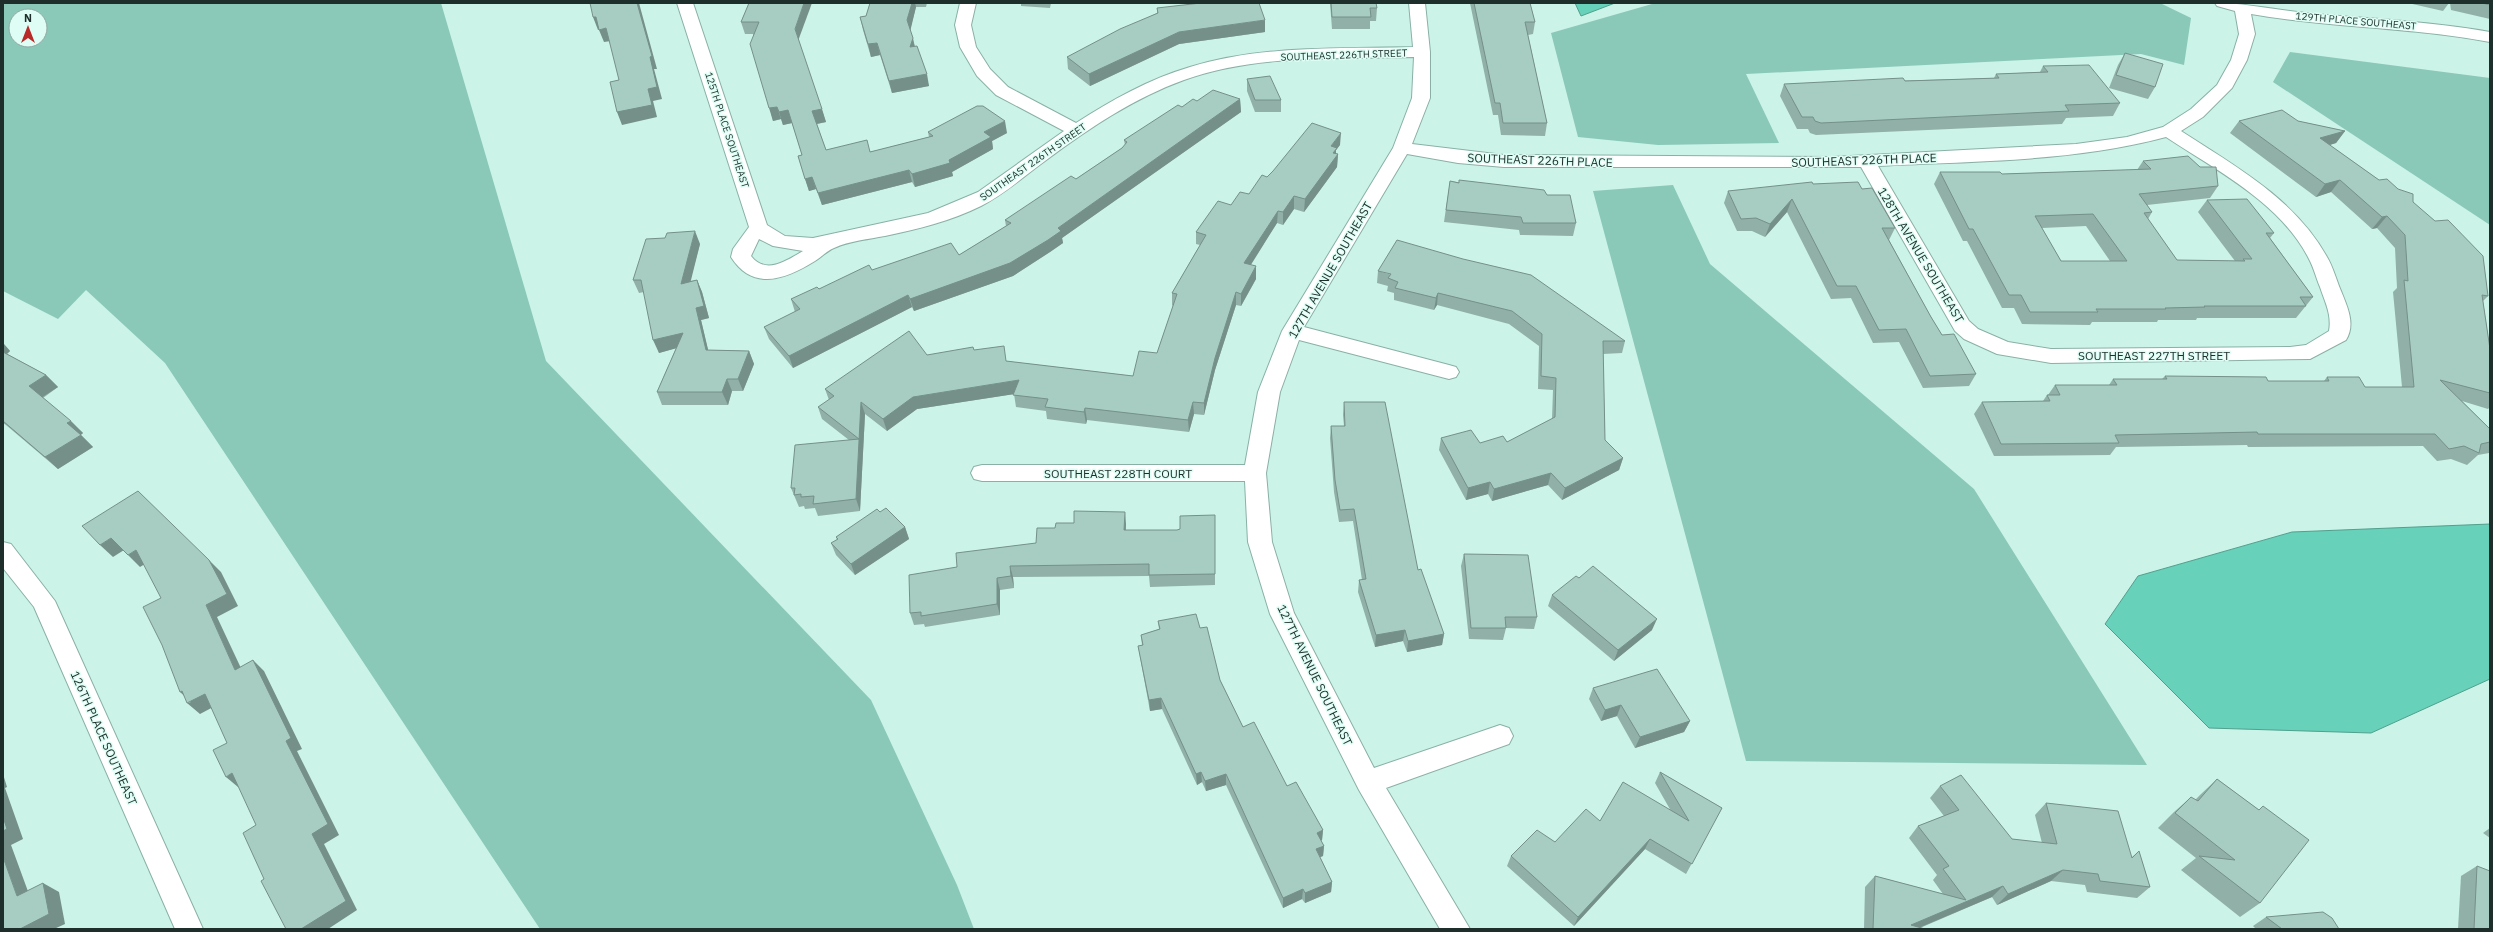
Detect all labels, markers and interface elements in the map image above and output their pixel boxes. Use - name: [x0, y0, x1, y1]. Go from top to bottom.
- north arrow: [8, 8, 48, 48]
- street label: 129TH PLACE SOUTHEAST: [2295, 9, 2417, 33]
- text: N: [24, 11, 32, 25]
- street label: SOUTHEAST 226TH STREET: [1280, 46, 1408, 64]
- street label: 125TH PLACE SOUTHEAST: [702, 70, 752, 190]
- street label: SOUTHEAST 226TH STREET: [977, 120, 1089, 204]
- street label: SOUTHEAST 226TH PLACE: [1467, 150, 1613, 170]
- street label: SOUTHEAST 226TH PLACE: [1791, 150, 1937, 170]
- street label: 128TH AVENUE SOUTHEAST: [1875, 185, 1967, 325]
- street label: 127TH AVENUE SOUTHEAST: [1285, 199, 1375, 341]
- street label: SOUTHEAST 227TH STREET: [2078, 348, 2230, 363]
- street label: SOUTHEAST 228TH COURT: [1044, 466, 1192, 481]
- street label: 127TH AVENUE SOUTHEAST: [1274, 602, 1356, 748]
- street label: 126TH PLACE SOUTHEAST: [68, 669, 140, 808]

